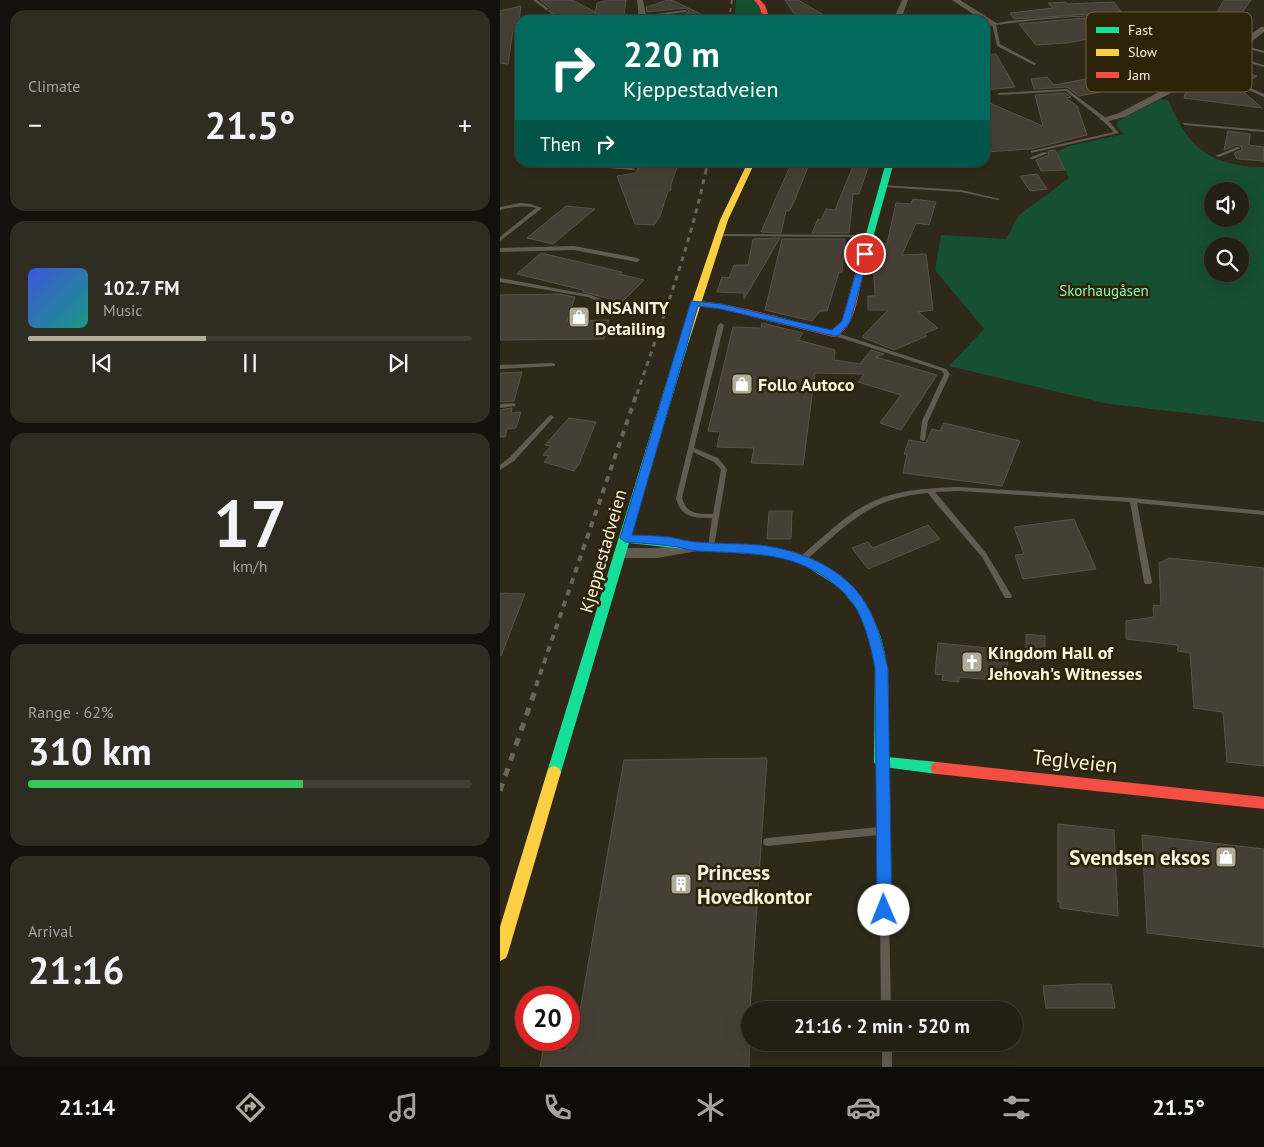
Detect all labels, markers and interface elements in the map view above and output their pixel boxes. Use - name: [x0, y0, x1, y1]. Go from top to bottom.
- legend: [1086, 12, 1252, 92]
- text: Fast: [1128, 21, 1153, 39]
- text: 220 m: [623, 31, 720, 77]
- icon: right: [540, 35, 605, 100]
- text: Slow: [1128, 43, 1158, 61]
- text: Jam: [1127, 66, 1150, 84]
- text: Kjeppestadveien: [623, 75, 779, 103]
- text: Climate: [28, 76, 80, 96]
- text: 21.5°: [205, 100, 295, 149]
- text: −: [28, 106, 42, 143]
- text: +: [458, 106, 472, 143]
- icon: right: [591, 130, 619, 158]
- text: Then: [540, 132, 581, 156]
- map controls: [1204, 182, 1249, 282]
- button: sound: [1204, 182, 1249, 227]
- pin: [844, 233, 886, 275]
- button: search: [1204, 237, 1249, 282]
- icon: arrive: [851, 240, 879, 268]
- text: 102.7 FM: [103, 276, 179, 300]
- park label: Skorhaugåsen: [1059, 281, 1149, 300]
- place label: INSANITY Detailing: [595, 296, 669, 340]
- text: Music: [103, 300, 143, 320]
- shop icon: INSANITY Detailing: [567, 305, 591, 329]
- icon: previous: [88, 349, 116, 377]
- icon: pause: [236, 349, 264, 377]
- icon: next: [384, 349, 412, 377]
- shop icon: Follo Autoco: [730, 372, 754, 396]
- place label: Follo Autoco: [758, 373, 855, 396]
- text: 17: [213, 481, 287, 565]
- street label: Kjeppestadveien: [574, 487, 632, 615]
- text: km/h: [232, 556, 268, 576]
- place label: Kingdom Hall of Jehovah's Witnesses: [987, 641, 1143, 685]
- church icon: Kingdom Hall of Jehovah's Witnesses: [960, 650, 984, 674]
- text: Range · 62%: [28, 702, 113, 722]
- text: 310 km: [28, 726, 152, 775]
- street label: Teglveien: [1031, 743, 1119, 779]
- place label: Svendsen eksos: [1069, 844, 1210, 871]
- shop icon: Svendsen eksos: [1214, 845, 1238, 869]
- place label: Princess Hovedkontor: [697, 859, 813, 910]
- building icon: Princess Hovedkontor: [669, 872, 693, 896]
- position arrow: [857, 883, 909, 935]
- text: Arrival: [28, 921, 73, 941]
- text: 21:16: [28, 945, 124, 994]
- speed limit sign: 20: [515, 986, 580, 1051]
- text: 21:16 · 2 min · 520 m: [794, 1014, 970, 1038]
- icon: directions: [233, 1090, 268, 1125]
- icon: music: [386, 1090, 421, 1125]
- icon: phone: [540, 1090, 575, 1125]
- icon: climate: [693, 1090, 728, 1125]
- icon: car: [846, 1090, 881, 1125]
- icon: filters: [999, 1090, 1034, 1125]
- text: 21:14: [59, 1093, 115, 1121]
- text: 21.5°: [1152, 1093, 1205, 1121]

